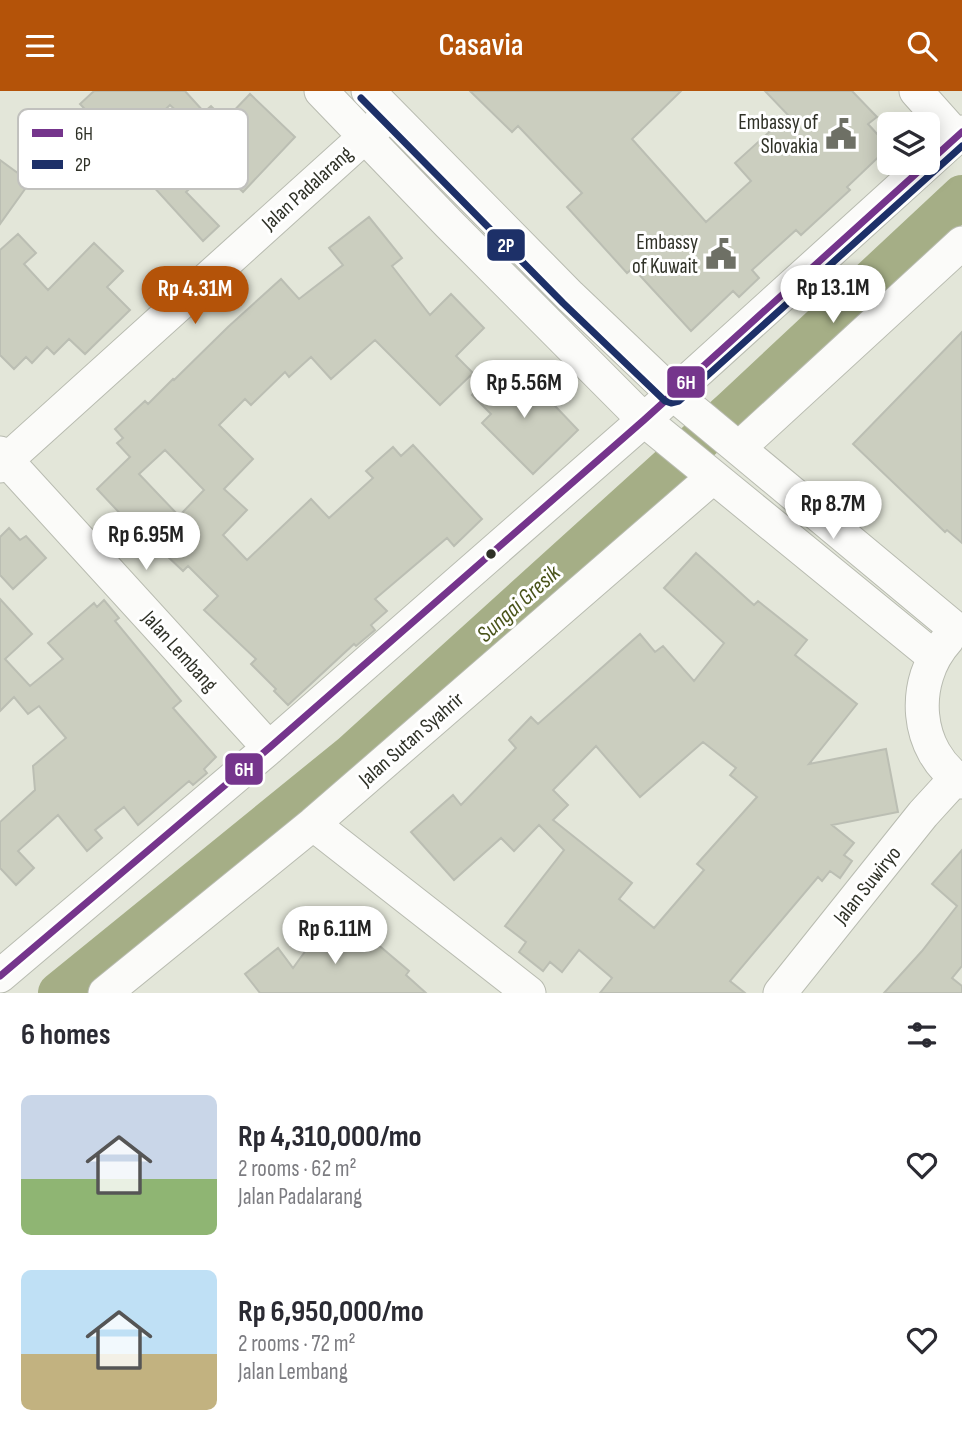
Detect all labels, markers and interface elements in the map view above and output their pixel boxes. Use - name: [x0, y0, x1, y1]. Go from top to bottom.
- text: Casavia: [439, 26, 523, 65]
- icon: menu: [21, 27, 59, 65]
- icon: search: [903, 27, 941, 65]
- legend: [18, 109, 248, 189]
- place label: Embassy of Slovakia: [738, 110, 819, 159]
- map controls: [877, 112, 940, 175]
- button: layers: [877, 112, 940, 175]
- public building icon: Embassy of Slovakia: [824, 117, 858, 151]
- text: 6H: [75, 123, 93, 146]
- street label: Jalan Padalarang: [256, 141, 358, 236]
- text: 2P: [75, 154, 91, 177]
- line badge: 2P: [486, 228, 526, 262]
- place label: Embassy of Kuwait: [632, 230, 698, 279]
- text: 2P: [498, 235, 515, 258]
- public building icon: Embassy of Kuwait: [704, 237, 738, 271]
- pin: Rp 13.1M: [761, 265, 905, 325]
- pin: Rp 4.31M: [123, 267, 267, 326]
- text: Rp 13.1M: [796, 274, 870, 302]
- text: Rp 4.31M: [158, 275, 232, 303]
- pin: Rp 5.56M: [452, 361, 596, 420]
- line badge: 6H: [666, 365, 706, 399]
- text: Rp 5.56M: [486, 369, 562, 397]
- text: 6H: [676, 372, 696, 395]
- pin: Rp 8.7M: [768, 482, 898, 541]
- text: Rp 8.7M: [801, 490, 865, 518]
- pin: Rp 6.95M: [74, 512, 218, 572]
- text: Rp 6.95M: [108, 521, 184, 549]
- unlabelled marker: [484, 547, 498, 561]
- water label: Sungai Gresik: [471, 558, 567, 648]
- street label: Jalan Lembang: [136, 605, 222, 697]
- street label: Jalan Sutan Syahrir: [353, 687, 469, 792]
- line badge: 6H: [224, 752, 264, 786]
- text: 6H: [234, 759, 254, 782]
- street label: Jalan Suwiryo: [828, 841, 906, 930]
- pin: Rp 6.11M: [263, 907, 407, 966]
- text: Rp 6.11M: [298, 915, 372, 943]
- icon: filters: [903, 1016, 941, 1054]
- text: 6 homes: [21, 1017, 110, 1053]
- text: Rp 4,310,000/mo: [238, 1119, 422, 1155]
- icon: home: [77, 1123, 161, 1207]
- icon: heart: [903, 1146, 941, 1184]
- text: 2 rooms · 62 m²: [238, 1155, 357, 1183]
- text: Jalan Padalarang: [238, 1183, 362, 1211]
- text: Rp 6,950,000/mo: [238, 1294, 424, 1330]
- icon: home: [77, 1298, 161, 1382]
- icon: heart: [903, 1321, 941, 1359]
- text: 2 rooms · 72 m²: [238, 1330, 356, 1358]
- text: Jalan Lembang: [238, 1358, 348, 1386]

